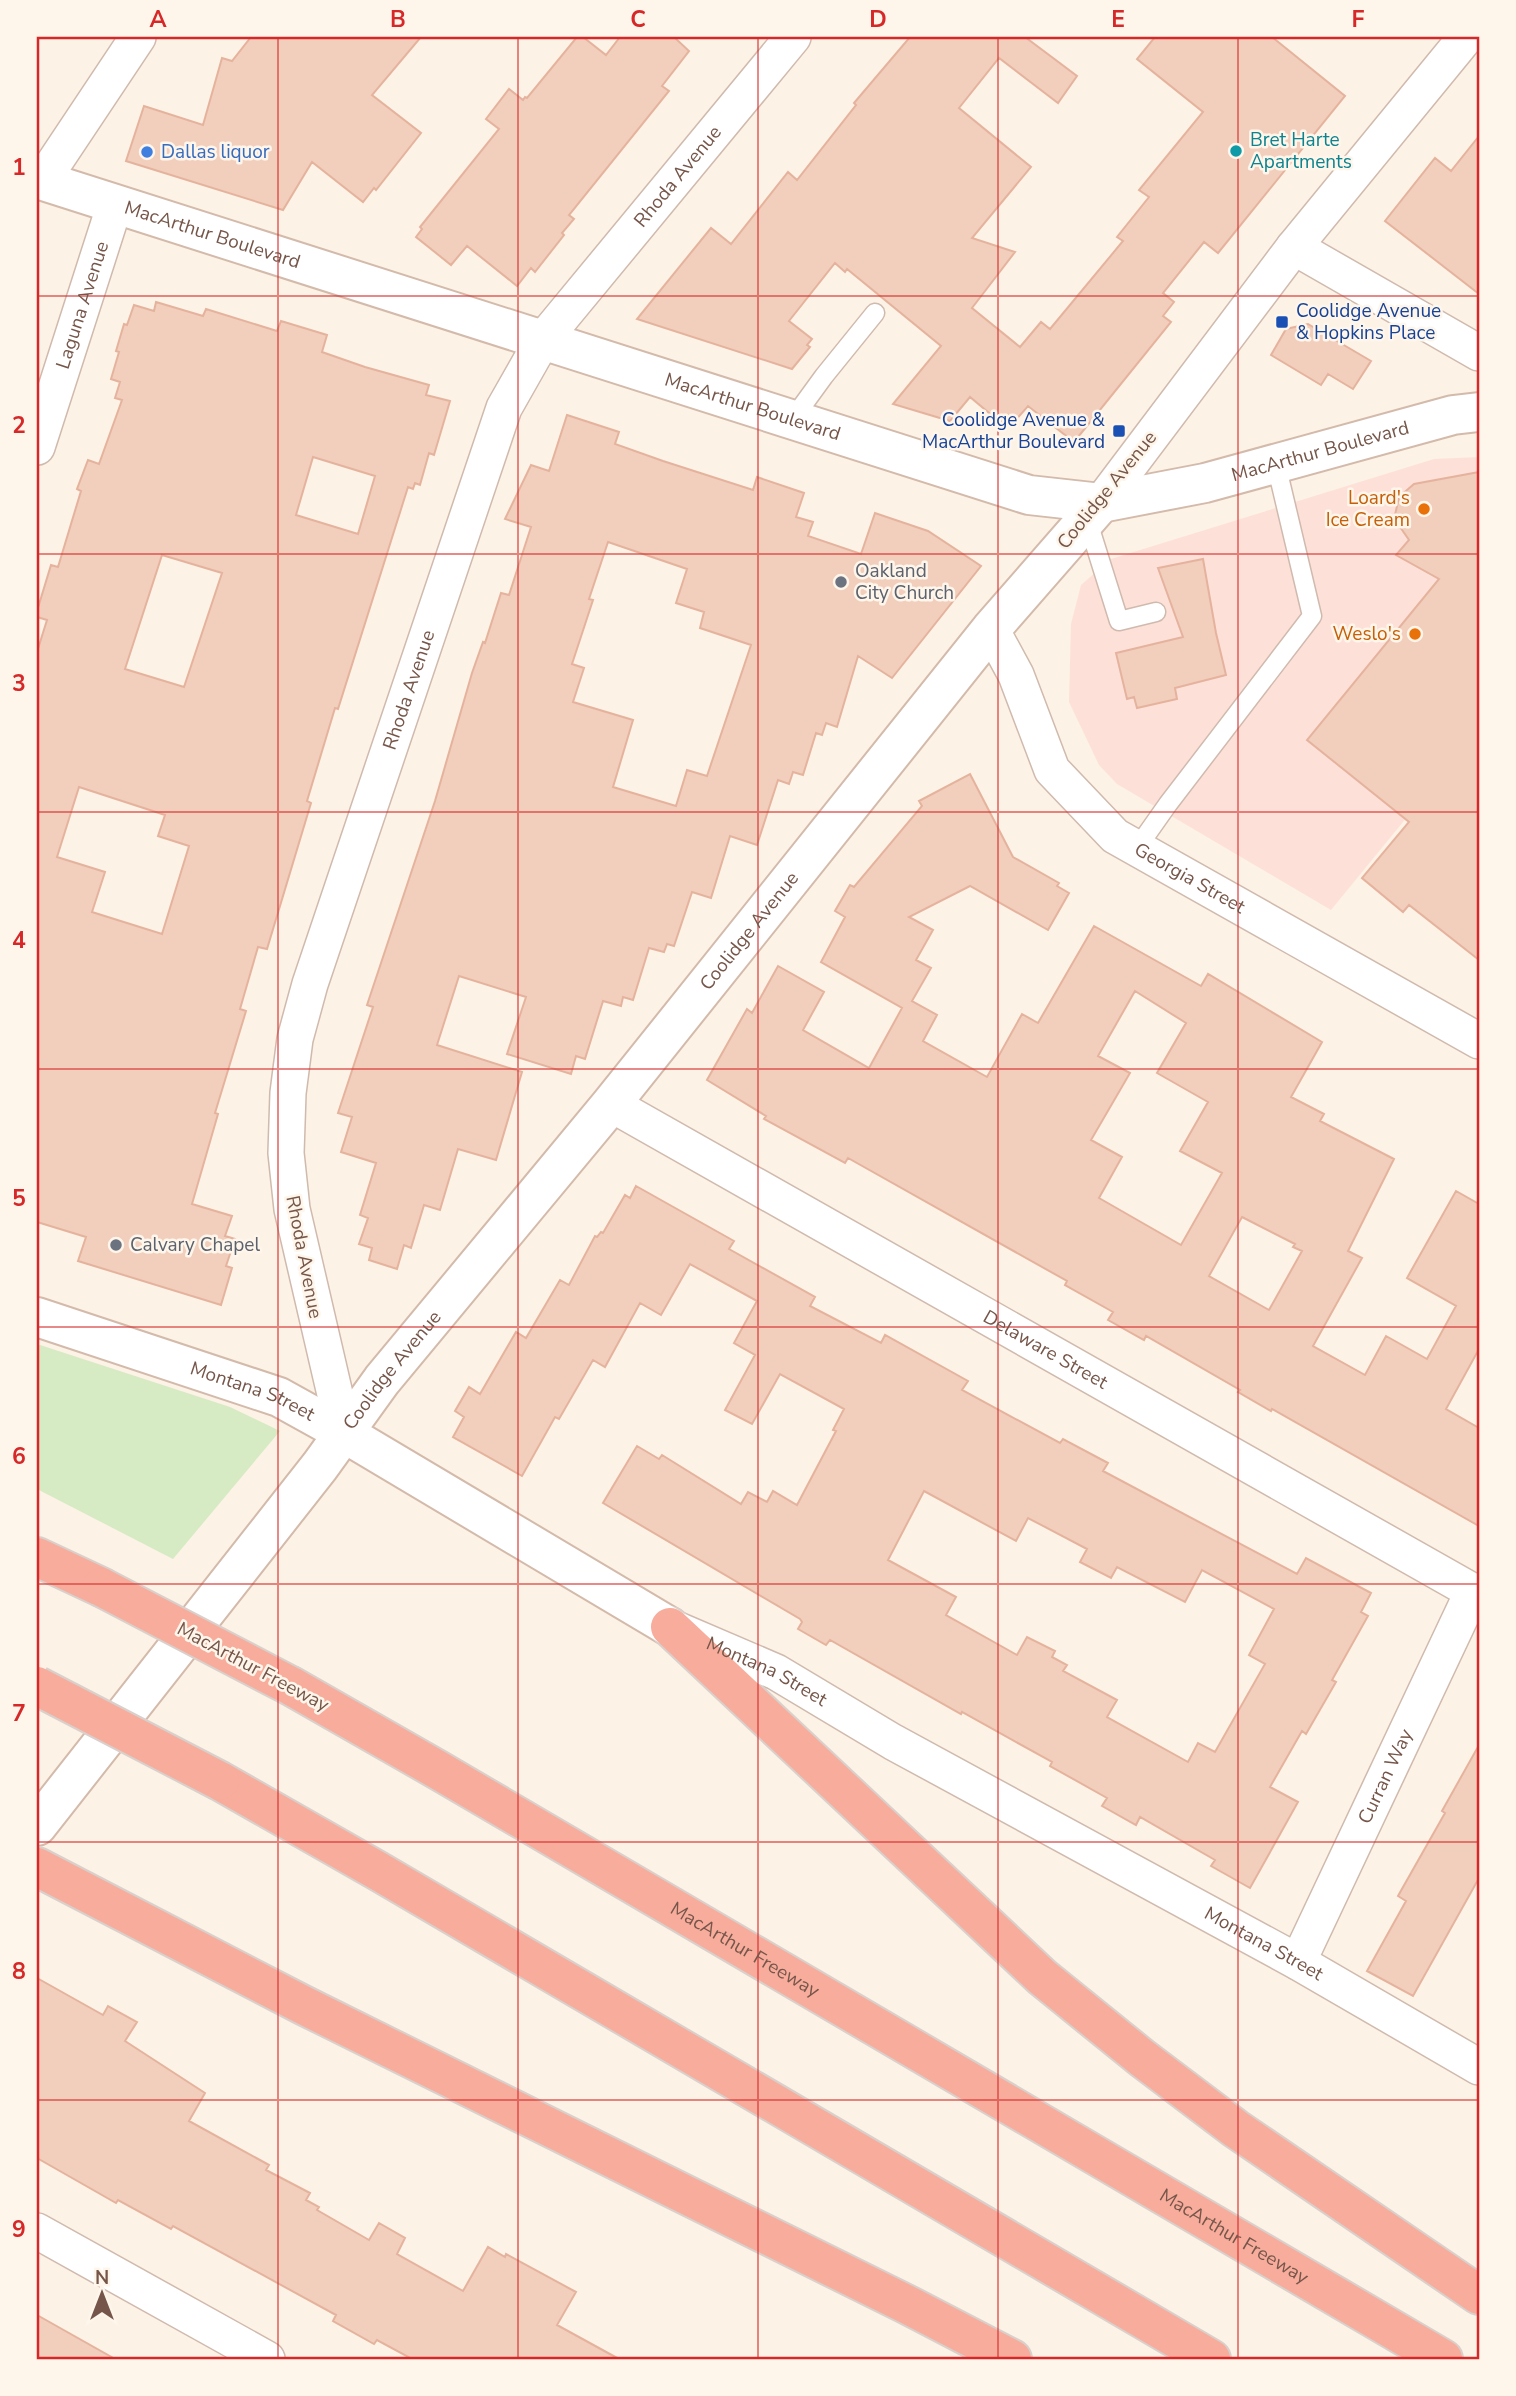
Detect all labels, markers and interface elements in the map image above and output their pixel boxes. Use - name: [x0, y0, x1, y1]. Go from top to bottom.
- text: A: [149, 4, 167, 35]
- text: B: [390, 4, 406, 35]
- text: C: [630, 4, 646, 35]
- text: D: [869, 4, 887, 35]
- text: E: [1111, 4, 1125, 35]
- text: F: [1352, 4, 1365, 35]
- street label: Rhoda Avenue: [628, 120, 728, 233]
- place label: Bret Harte Apartments: [1250, 127, 1352, 175]
- place label: Dallas liquor: [161, 139, 270, 165]
- marker: Bret Harte Apartments: [1228, 143, 1244, 159]
- marker: Dallas liquor: [139, 144, 155, 160]
- text: 1: [12, 152, 26, 183]
- street label: MacArthur Boulevard: [121, 195, 304, 275]
- street label: Laguna Avenue: [50, 238, 115, 372]
- place label: Coolidge Avenue & Hopkins Place: [1296, 298, 1441, 346]
- marker: Coolidge Avenue & Hopkins Place: [1274, 314, 1290, 330]
- street label: MacArthur Boulevard: [661, 367, 844, 447]
- place label: Coolidge Avenue & MacArthur Boulevard: [922, 407, 1105, 455]
- text: 2: [12, 410, 26, 441]
- street label: MacArthur Boulevard: [1228, 415, 1412, 488]
- marker: Coolidge Avenue & MacArthur Boulevard: [1111, 423, 1127, 439]
- street label: Coolidge Avenue: [1051, 425, 1163, 555]
- place label: Loard's Ice Cream: [1326, 485, 1410, 533]
- marker: Loard's Ice Cream: [1416, 501, 1432, 517]
- place label: Oakland City Church: [855, 558, 954, 606]
- marker: Oakland City Church: [833, 574, 849, 590]
- place label: Weslo's: [1333, 621, 1401, 647]
- marker: Weslo's: [1407, 626, 1423, 642]
- street label: Rhoda Avenue: [377, 627, 441, 753]
- text: 3: [12, 668, 26, 699]
- street label: Georgia Street: [1130, 836, 1250, 920]
- street label: Coolidge Avenue: [694, 866, 805, 996]
- text: 4: [12, 925, 26, 956]
- text: 5: [12, 1183, 26, 1214]
- street label: Rhoda Avenue: [279, 1193, 329, 1321]
- place label: Calvary Chapel: [130, 1232, 260, 1258]
- marker: Calvary Chapel: [108, 1237, 124, 1253]
- street label: Delaware Street: [978, 1304, 1113, 1395]
- street label: Coolidge Avenue: [337, 1305, 447, 1435]
- street label: Montana Street: [187, 1356, 320, 1427]
- text: 6: [12, 1441, 26, 1472]
- street label: MacArthur Freeway: [172, 1616, 334, 1718]
- street label: Montana Street: [702, 1631, 832, 1713]
- text: 7: [12, 1698, 26, 1729]
- street label: Curran Way: [1352, 1725, 1419, 1828]
- street label: MacArthur Freeway: [666, 1896, 824, 2004]
- street label: Montana Street: [1200, 1901, 1328, 1987]
- text: 8: [12, 1956, 26, 1987]
- street label: MacArthur Freeway: [1155, 2183, 1314, 2291]
- text: 9: [12, 2214, 26, 2245]
- north arrow: [66, 2260, 136, 2330]
- text: N: [95, 2265, 109, 2291]

